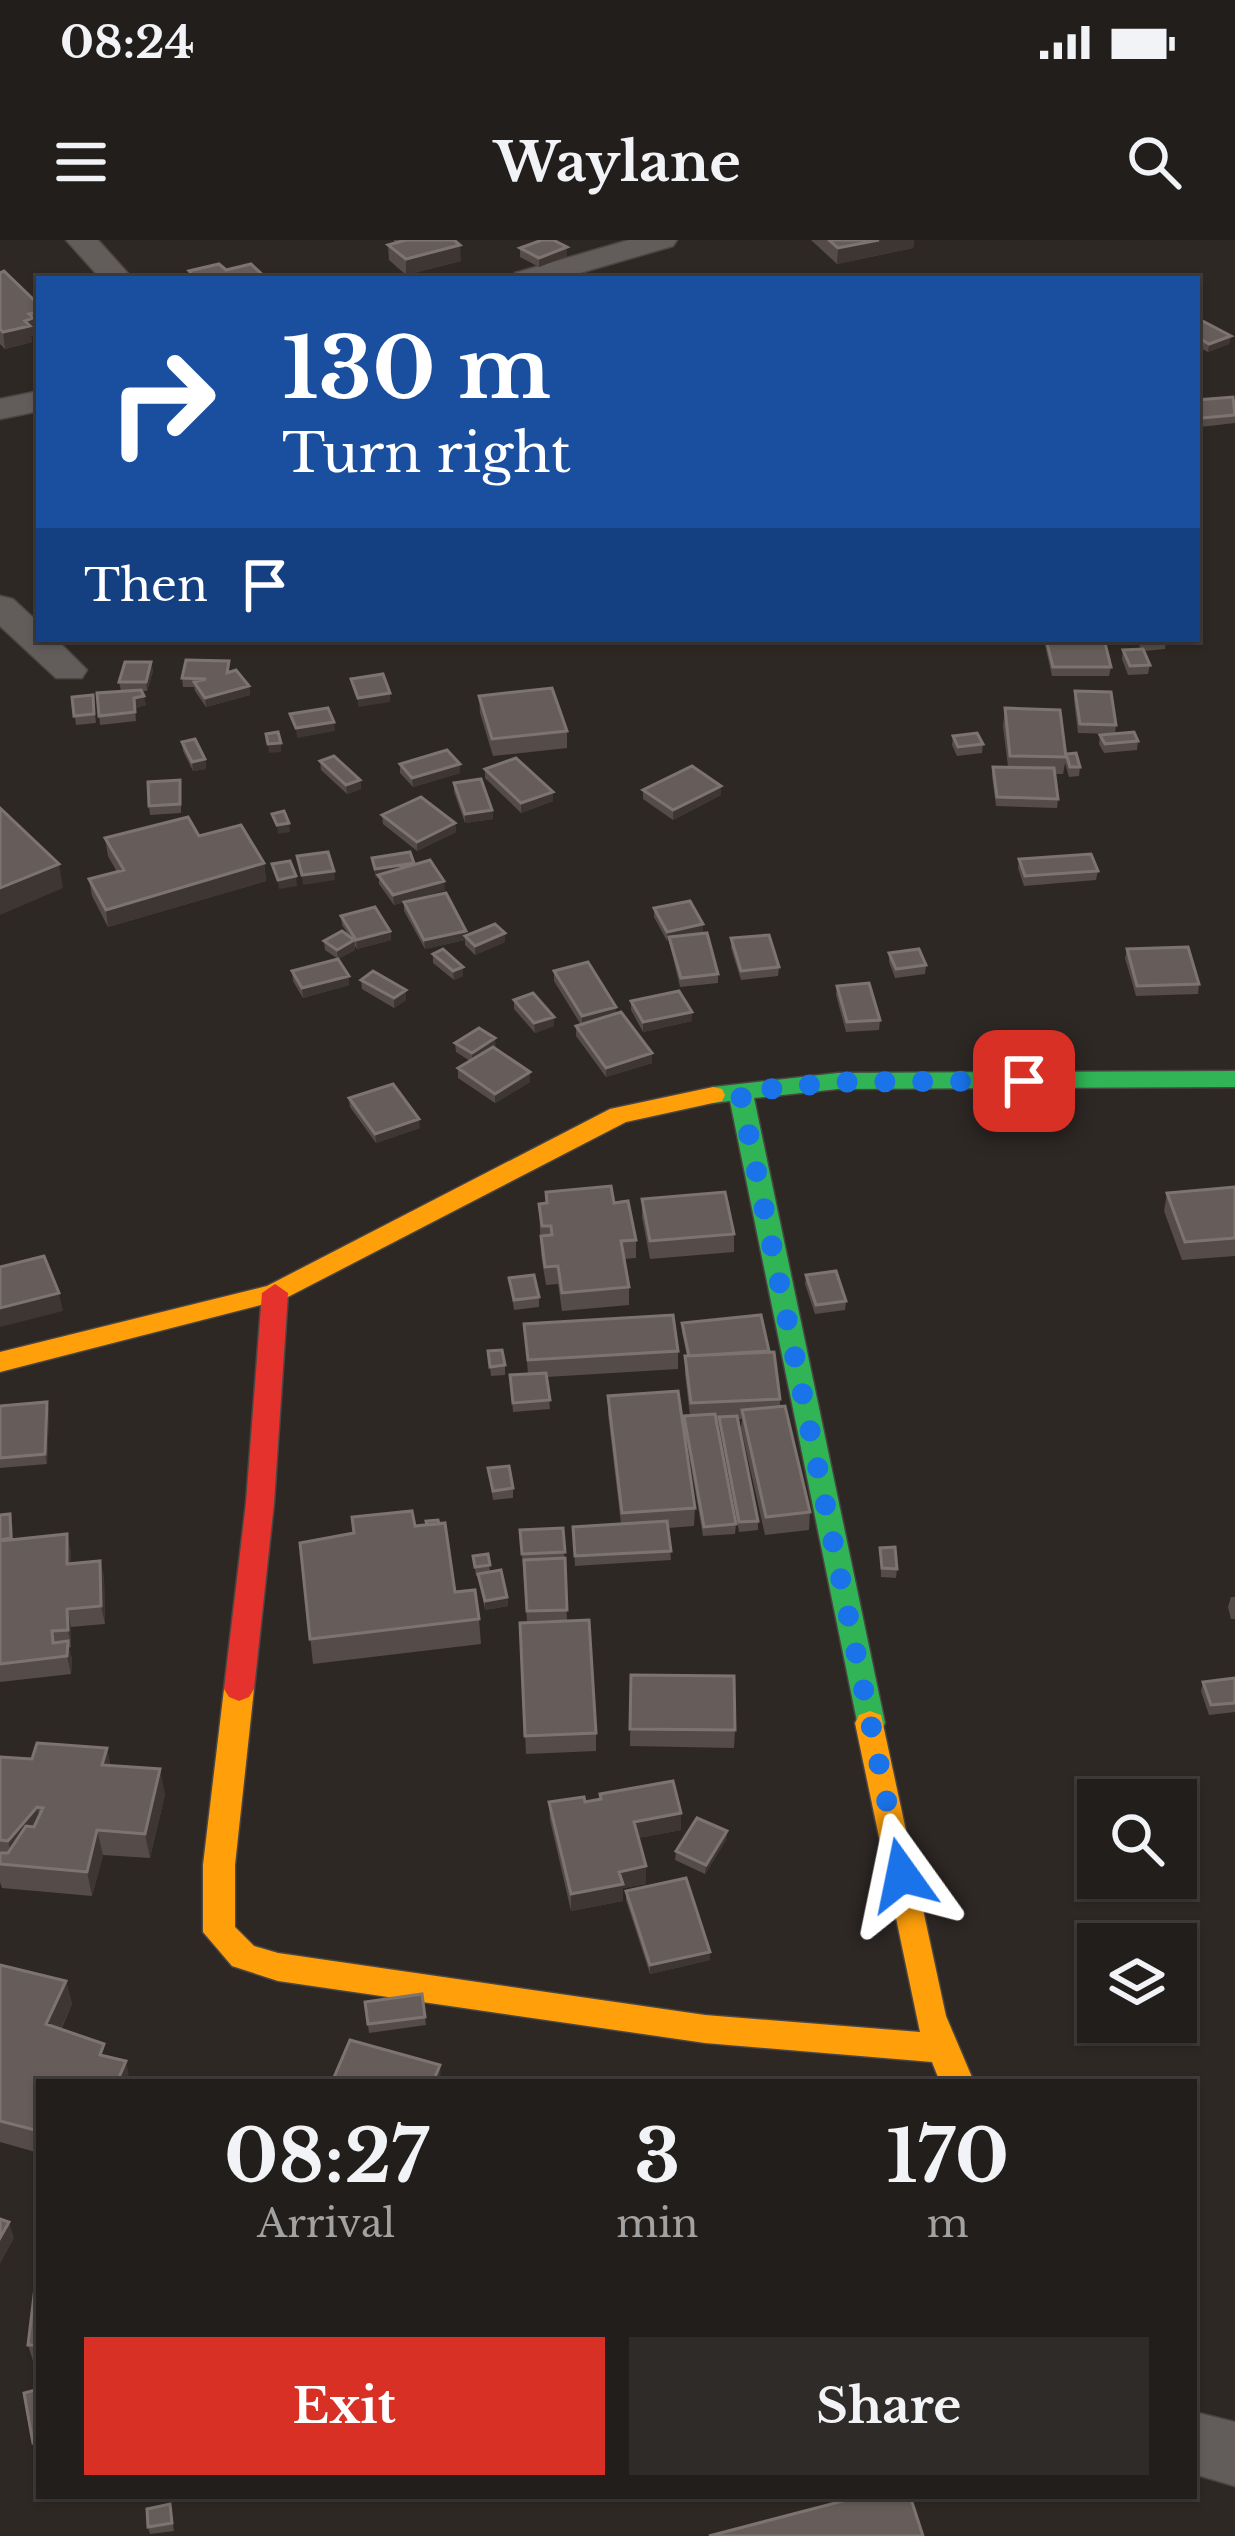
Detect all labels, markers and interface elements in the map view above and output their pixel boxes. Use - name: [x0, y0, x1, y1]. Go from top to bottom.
- text: 08:24: [60, 14, 195, 70]
- icon: menu: [48, 129, 114, 195]
- text: Waylane: [494, 129, 741, 196]
- icon: search: [1121, 129, 1187, 195]
- text: 130 m: [282, 317, 551, 421]
- icon: right: [84, 324, 240, 480]
- text: Turn right: [282, 420, 571, 487]
- icon: arrive: [232, 552, 298, 618]
- text: Then: [84, 557, 208, 613]
- pin: [973, 1030, 1075, 1132]
- icon: arrive: [991, 1048, 1057, 1114]
- map controls: [1077, 1779, 1197, 2043]
- button: search: [1077, 1779, 1197, 1899]
- position arrow: [839, 1812, 965, 1938]
- button: layers: [1077, 1923, 1197, 2043]
- text: 08:27: [224, 2112, 428, 2201]
- text: 3: [634, 2112, 680, 2201]
- text: 170: [886, 2112, 1009, 2201]
- text: Arrival: [257, 2199, 395, 2248]
- text: min: [616, 2199, 698, 2248]
- text: m: [927, 2199, 969, 2248]
- button: Exit: [84, 2337, 605, 2475]
- button: Share: [629, 2337, 1149, 2475]

